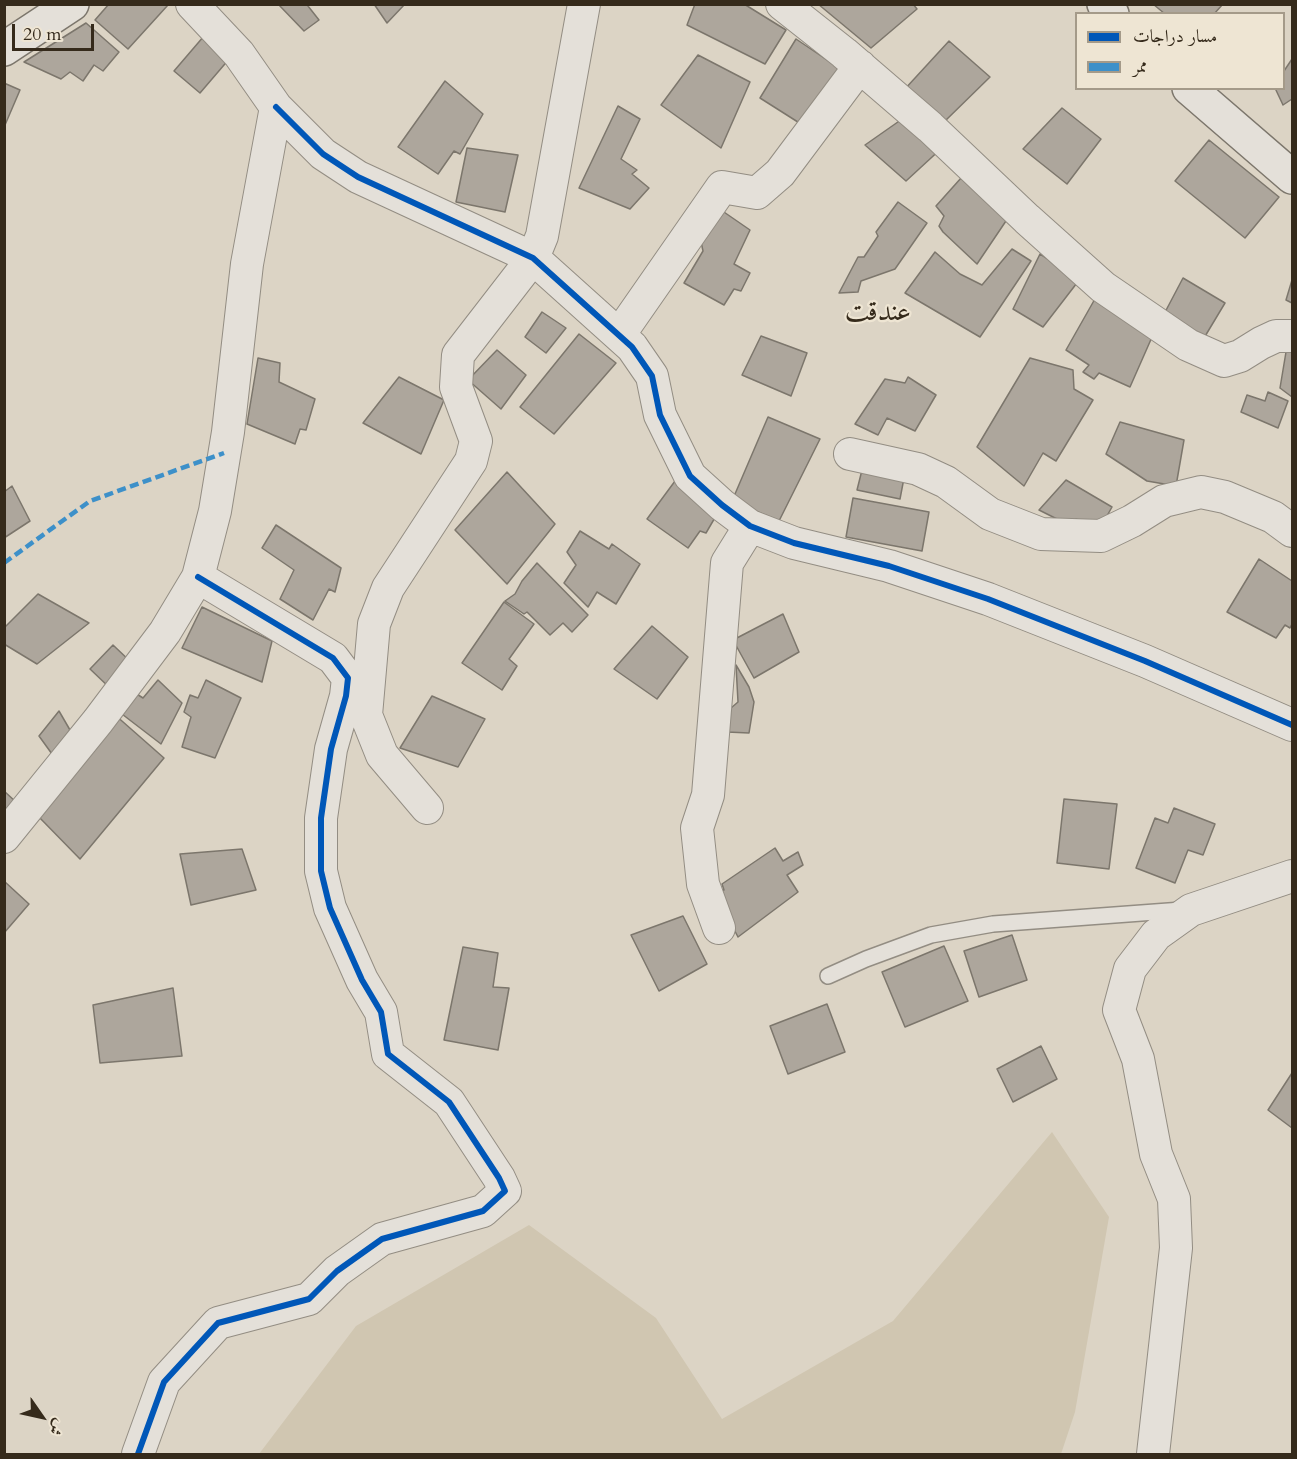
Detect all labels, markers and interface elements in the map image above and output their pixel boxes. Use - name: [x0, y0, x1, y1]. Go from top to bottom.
- scale bar: [15, 12, 98, 50]
- legend: [1075, 12, 1285, 90]
- text: 20 m: [23, 22, 62, 47]
- text: مسار دراجات: [1133, 24, 1217, 49]
- text: ممر: [1133, 54, 1147, 79]
- district label: عندقت: [845, 297, 911, 331]
- north arrow: [12, 1387, 72, 1447]
- text: ش: [43, 1414, 70, 1440]

